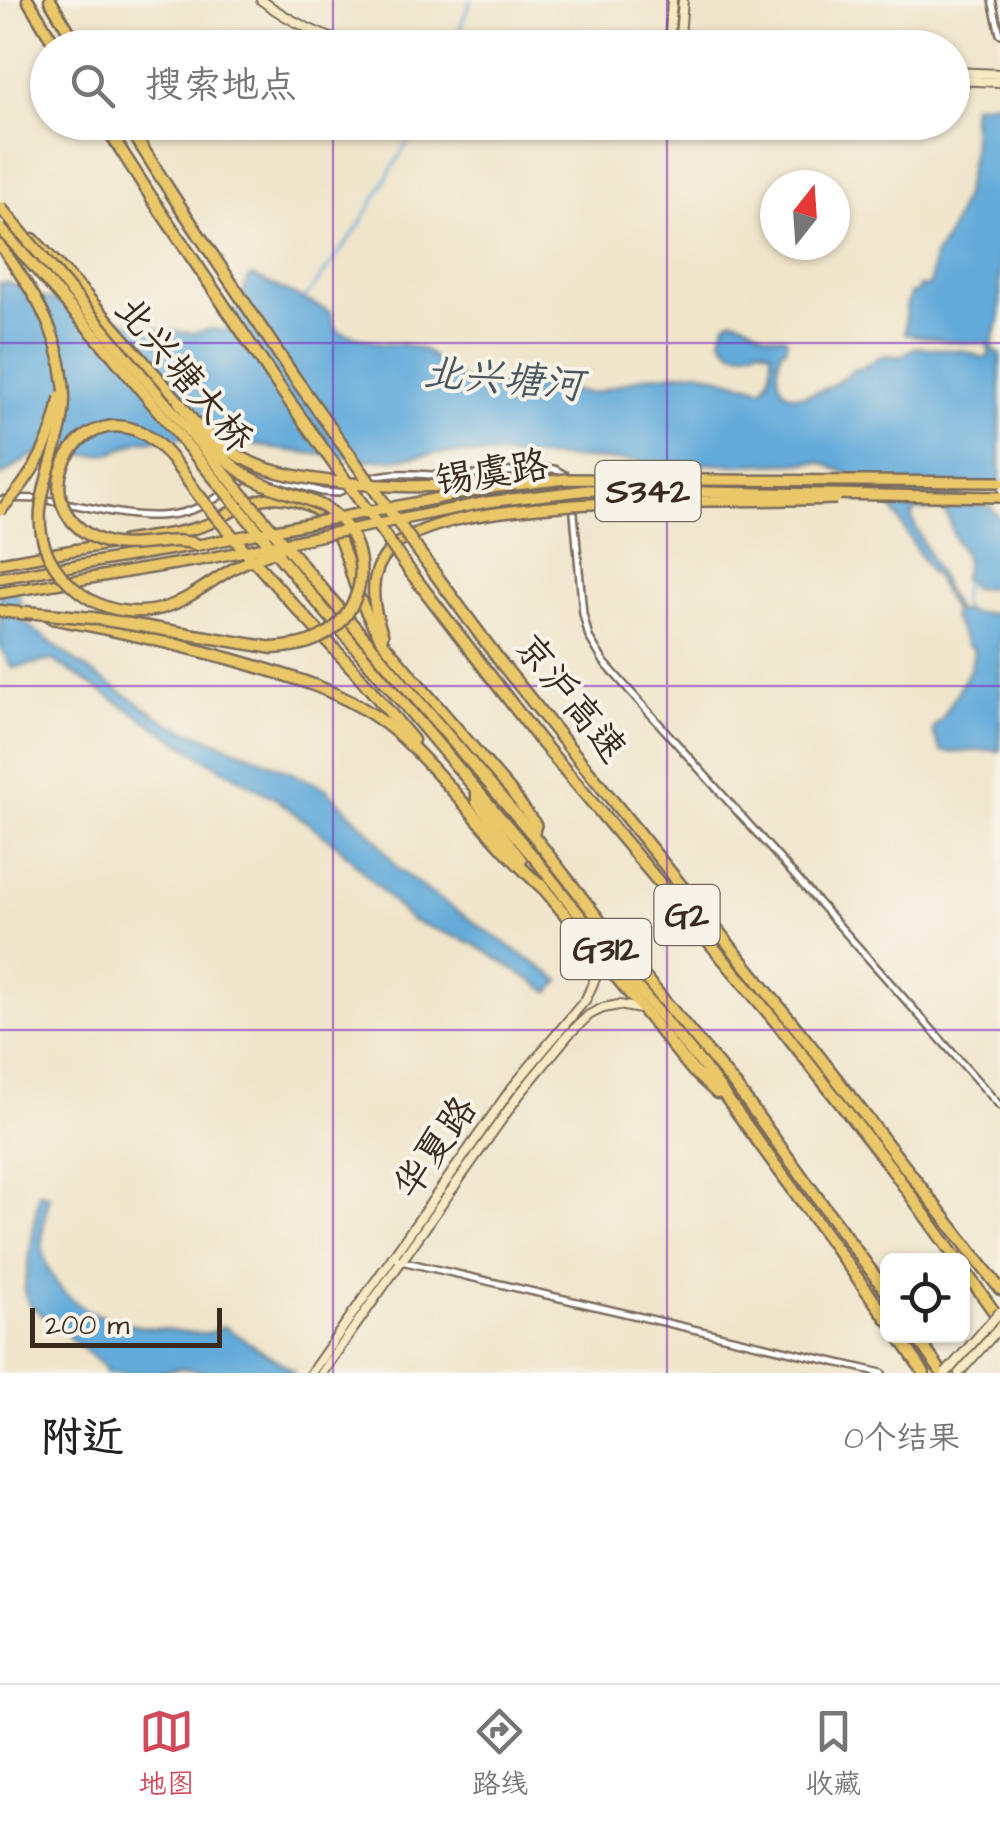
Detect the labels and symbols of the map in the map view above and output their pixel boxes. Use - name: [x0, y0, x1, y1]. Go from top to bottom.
- north arrow: [760, 170, 850, 260]
- street label: 北兴塘大桥: [102, 286, 264, 464]
- water label: 北兴塘河: [421, 346, 591, 415]
- street label: 锡虞路: [432, 439, 552, 509]
- road number: S342: [596, 461, 700, 521]
- street label: 京沪高速: [502, 624, 638, 774]
- road number: G2: [654, 885, 720, 945]
- road number: G312: [561, 919, 651, 979]
- street label: 华夏路: [382, 1086, 490, 1210]
- scale bar: [30, 1303, 222, 1348]

